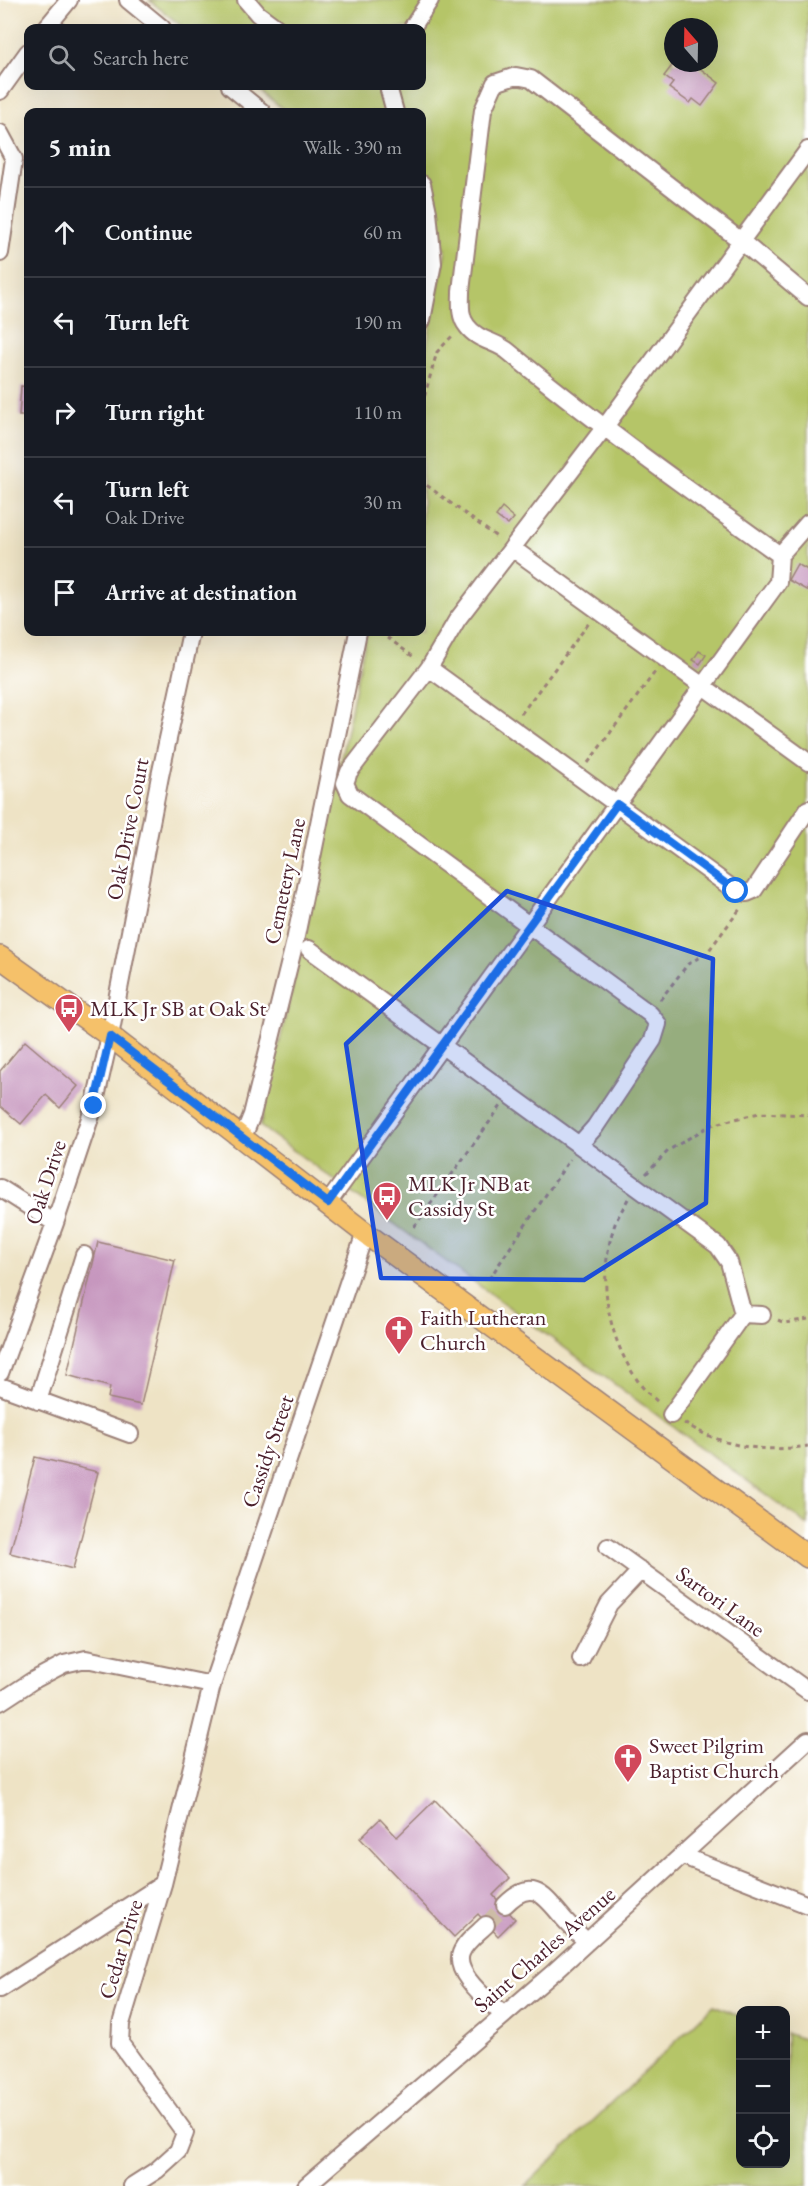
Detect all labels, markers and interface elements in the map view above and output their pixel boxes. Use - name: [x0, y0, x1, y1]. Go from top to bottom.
- north arrow: [664, 18, 718, 72]
- search box: [24, 24, 426, 90]
- icon: search: [45, 41, 78, 74]
- text: Search here: [93, 43, 188, 72]
- text: 5 min: [48, 130, 111, 164]
- text: Walk · 390 m: [303, 134, 402, 160]
- icon: ahead: [48, 216, 81, 249]
- text: Continue: [105, 218, 192, 247]
- text: 60 m: [363, 219, 402, 245]
- icon: left: [48, 306, 81, 339]
- text: Turn left: [105, 308, 189, 337]
- text: 190 m: [354, 309, 402, 335]
- icon: right: [48, 396, 81, 429]
- text: Turn right: [105, 398, 204, 427]
- text: 110 m: [354, 399, 402, 425]
- text: Turn left: [105, 475, 189, 504]
- icon: left: [48, 486, 81, 519]
- text: 30 m: [363, 489, 402, 515]
- text: Oak Drive: [105, 504, 184, 530]
- icon: arrive: [48, 576, 81, 609]
- text: Arrive at destination: [105, 578, 297, 607]
- street label: Oak Drive Court: [100, 756, 155, 903]
- street label: Cemetery Lane: [257, 815, 312, 947]
- route start: [722, 877, 748, 903]
- bus stop icon: MLK Jr SB at Oak St: [53, 992, 85, 1034]
- place label: MLK Jr SB at Oak St: [90, 994, 266, 1023]
- route end: [80, 1092, 106, 1118]
- street label: Oak Drive: [18, 1136, 73, 1228]
- place label: MLK Jr NB at Cassidy St: [408, 1169, 530, 1223]
- bus stop icon: MLK Jr NB at Cassidy St: [371, 1180, 403, 1222]
- place label: Faith Lutheran Church: [420, 1303, 547, 1357]
- church icon: Faith Lutheran Church: [383, 1314, 415, 1356]
- street label: Cassidy Street: [235, 1391, 300, 1511]
- street label: Sartori Lane: [670, 1559, 771, 1644]
- place label: Sweet Pilgrim Baptist Church: [649, 1731, 779, 1785]
- church icon: Sweet Pilgrim Baptist Church: [612, 1742, 644, 1784]
- street label: Saint Charles Avenue: [467, 1879, 622, 2019]
- street label: Cedar Drive: [92, 1895, 149, 2002]
- map controls: [736, 2006, 790, 2168]
- button: +: [736, 2006, 790, 2060]
- button: −: [736, 2060, 790, 2114]
- button: locate: [736, 2114, 790, 2168]

